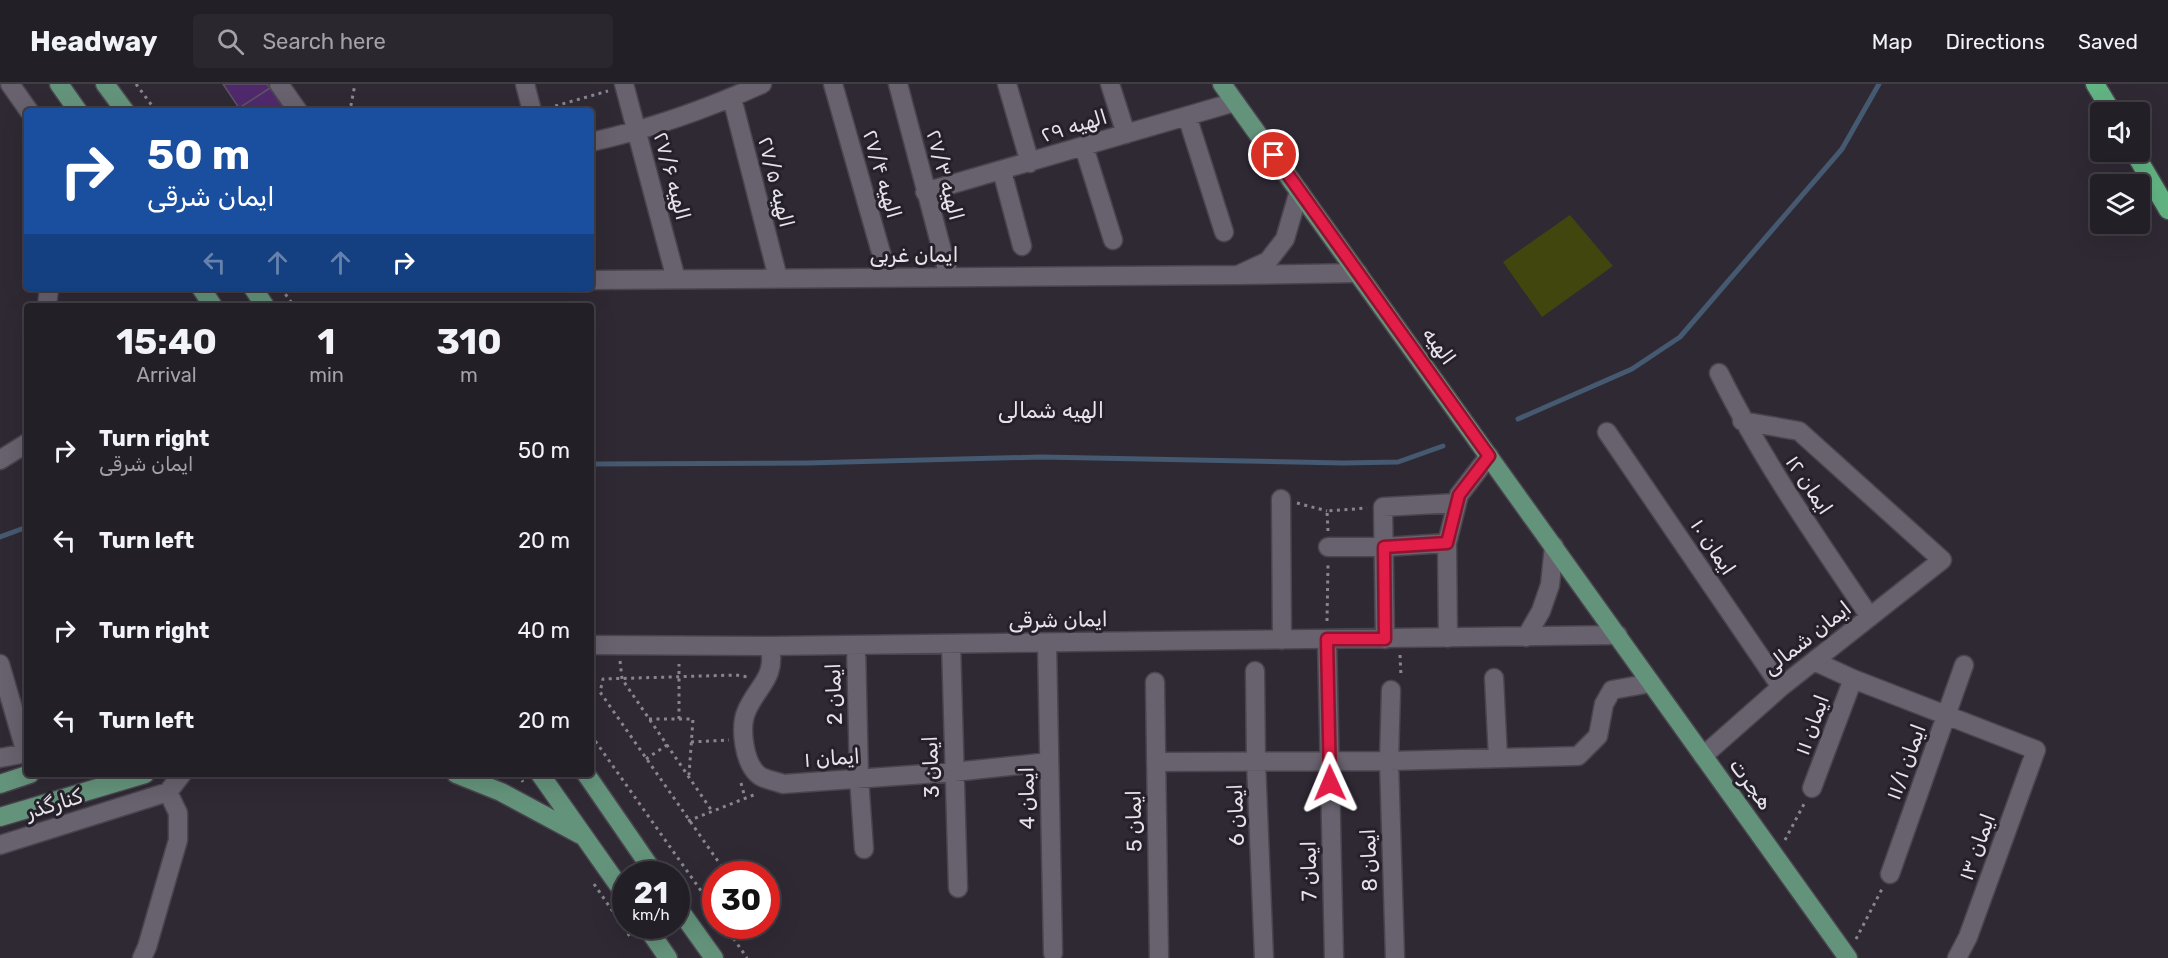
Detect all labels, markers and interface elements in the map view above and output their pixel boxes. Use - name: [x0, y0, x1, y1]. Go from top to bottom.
- search box: [193, 14, 613, 68]
- text: Headway: [30, 25, 157, 58]
- icon: search: [214, 25, 247, 58]
- text: Search here: [262, 28, 386, 55]
- text: Map: [1872, 29, 1913, 54]
- text: Directions: [1946, 29, 2045, 54]
- text: Saved: [2078, 29, 2138, 54]
- map controls: [2090, 102, 2150, 234]
- button: sound: [2090, 102, 2150, 162]
- street label: الهیه ۲۹: [1038, 104, 1110, 147]
- street label: الهیه ۲۷/۴: [858, 127, 907, 221]
- street label: الهیه ۲۷/۳: [921, 127, 970, 223]
- street label: الهیه ۲۷/۶: [649, 129, 696, 223]
- pin: [1248, 129, 1299, 180]
- text: 50 m: [147, 130, 250, 180]
- icon: right: [48, 132, 126, 210]
- street label: الهیه ۲۷/۵: [753, 134, 800, 230]
- icon: arrive: [1257, 138, 1290, 171]
- button: layers: [2090, 174, 2150, 234]
- text: ایمان شرقی: [147, 181, 275, 213]
- street label: ایمان غربی: [869, 242, 959, 267]
- icon: left: [198, 246, 231, 279]
- icon: ahead: [261, 246, 294, 279]
- icon: ahead: [324, 246, 357, 279]
- icon: right: [387, 246, 420, 279]
- text: 15:40: [116, 320, 217, 363]
- text: 1: [318, 320, 336, 363]
- text: 310: [436, 320, 502, 363]
- street label: الهیه: [1417, 322, 1461, 369]
- text: Arrival: [137, 363, 197, 387]
- text: min: [309, 363, 344, 387]
- text: m: [460, 363, 478, 387]
- district label: الهیه شمالی: [998, 397, 1104, 424]
- text: Turn right: [99, 425, 209, 452]
- icon: right: [48, 434, 81, 467]
- text: 50 m: [518, 437, 570, 464]
- street label: ایمان ۱۲: [1781, 450, 1838, 519]
- text: ایمان شرقی: [99, 452, 194, 476]
- street label: ایمان ۱۰: [1686, 514, 1741, 580]
- icon: left: [48, 524, 81, 557]
- text: Turn left: [99, 527, 194, 554]
- text: 20 m: [518, 527, 570, 554]
- street label: ایمان شمالی: [1757, 595, 1856, 680]
- street label: ایمان شرقی: [1008, 606, 1108, 633]
- icon: right: [48, 614, 81, 647]
- text: Turn right: [99, 617, 209, 644]
- text: 40 m: [517, 617, 570, 644]
- street label: ایمان 2: [820, 663, 847, 725]
- street label: ایمان ۱۱: [1789, 691, 1834, 758]
- icon: left: [48, 704, 81, 737]
- text: Turn left: [99, 707, 194, 734]
- text: 20 m: [518, 707, 570, 734]
- street label: ایمان ۱۱/۱: [1880, 720, 1931, 803]
- street label: ایمان 3: [917, 736, 944, 798]
- street label: ایمان ۱: [803, 743, 861, 772]
- position arrow: [1298, 751, 1362, 815]
- street label: هجرت: [1724, 753, 1778, 814]
- street label: ایمان 4: [1013, 767, 1040, 829]
- street label: کنارگذر: [20, 783, 86, 825]
- street label: ایمان 6: [1222, 784, 1249, 847]
- street label: ایمان 5: [1120, 790, 1147, 852]
- street label: ایمان ۱۳: [1953, 810, 2000, 884]
- street label: ایمان 8: [1355, 828, 1382, 892]
- street label: ایمان 7: [1295, 841, 1322, 901]
- speed limit sign: 30: [702, 861, 780, 939]
- text: 21: [634, 875, 668, 911]
- text: km/h: [632, 906, 670, 924]

